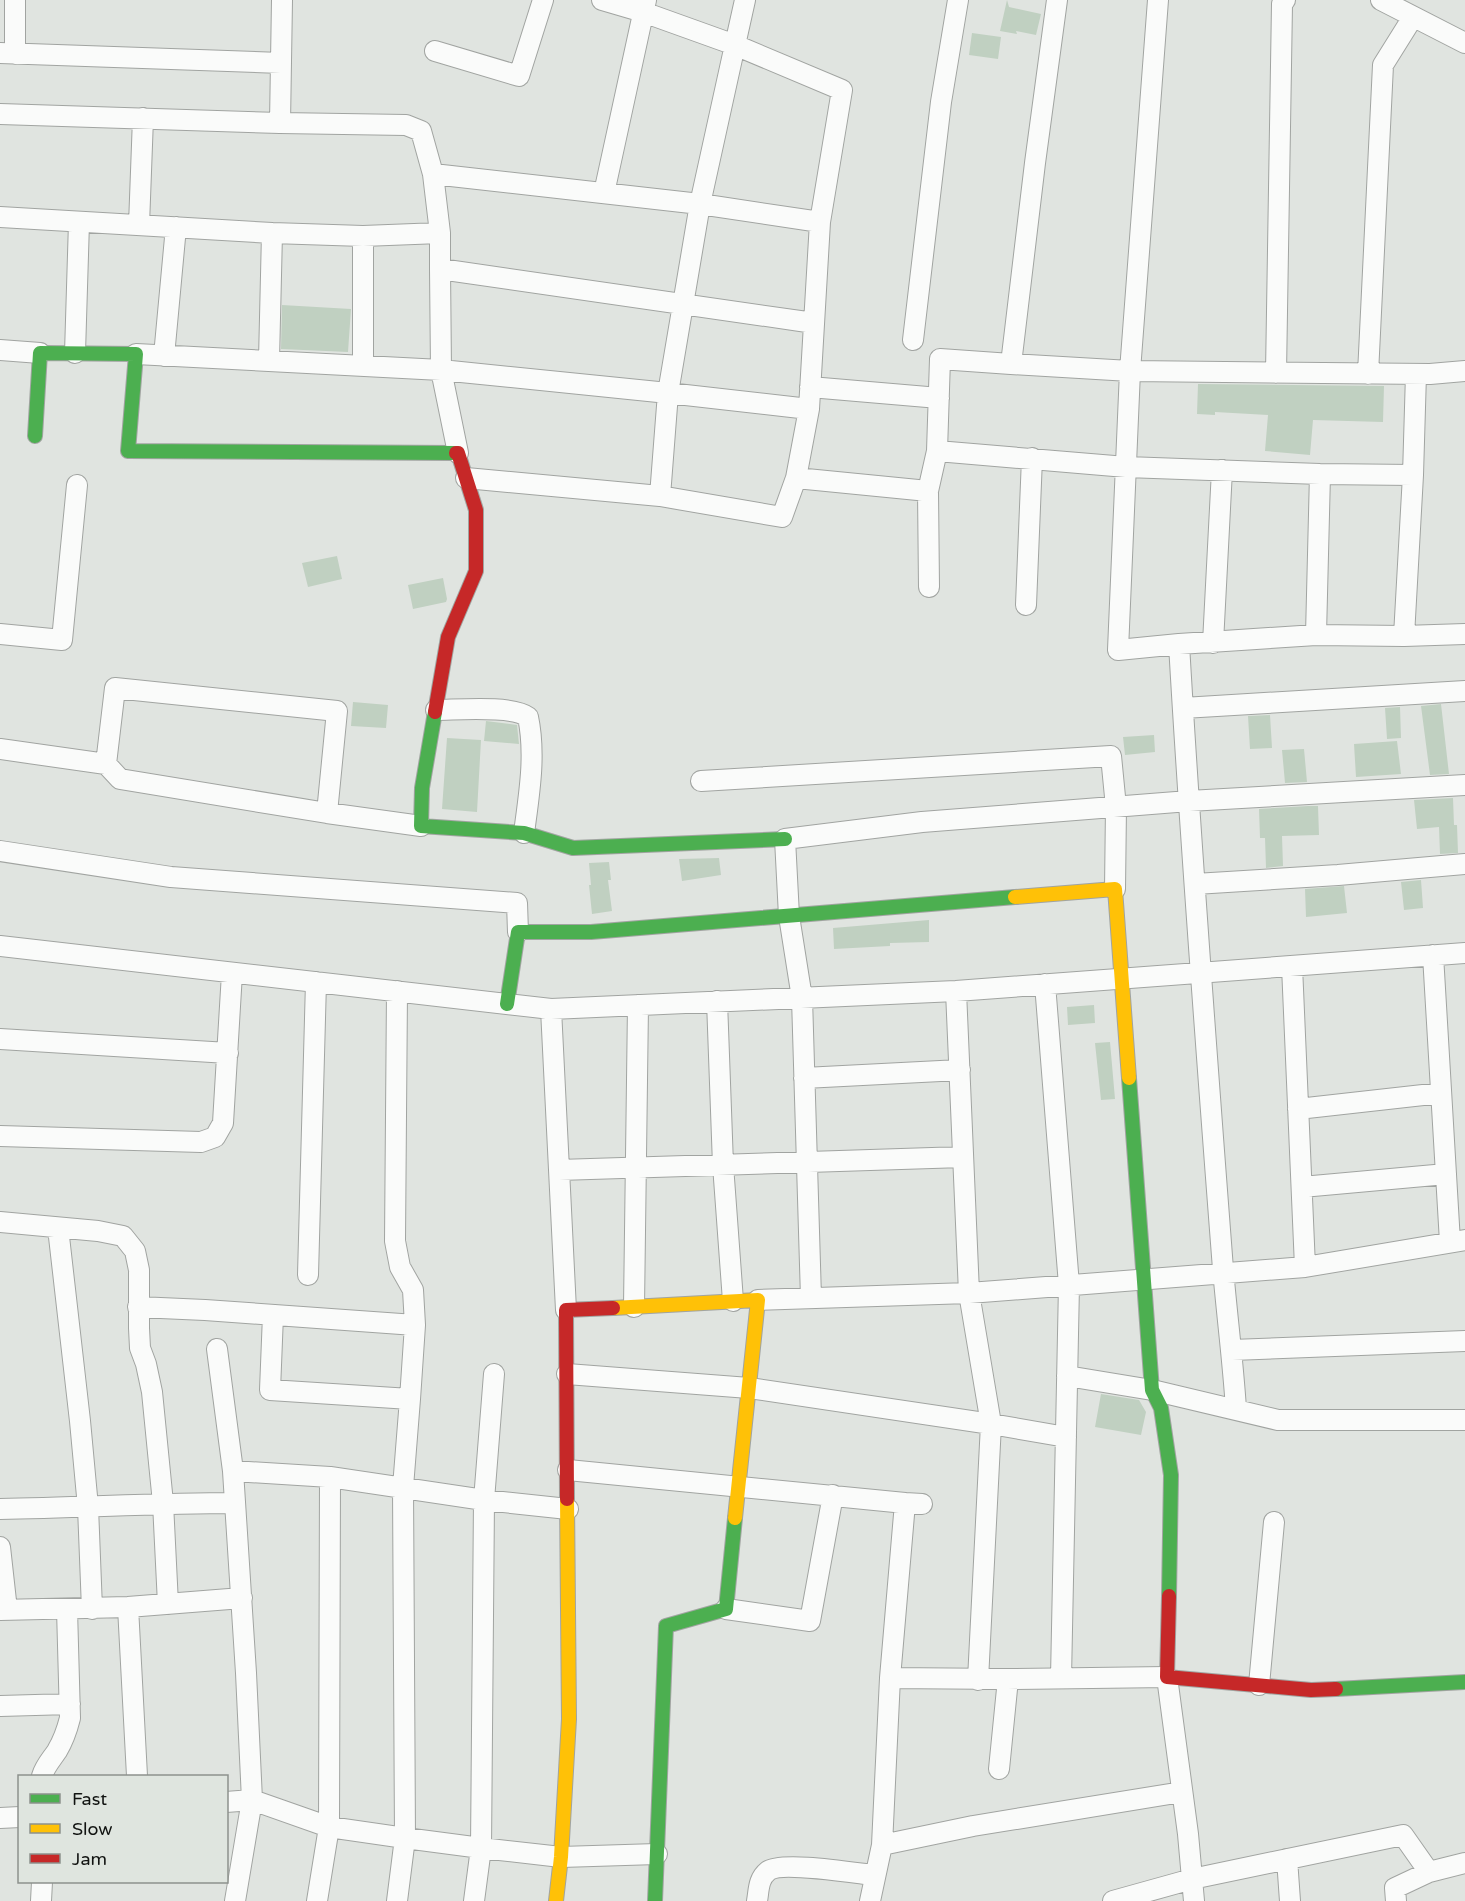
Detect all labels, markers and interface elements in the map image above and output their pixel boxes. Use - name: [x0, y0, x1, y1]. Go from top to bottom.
- legend: [18, 1775, 228, 1883]
- text: Fast: [72, 1788, 107, 1810]
- text: Slow: [72, 1818, 113, 1840]
- text: Jam: [72, 1848, 107, 1870]

